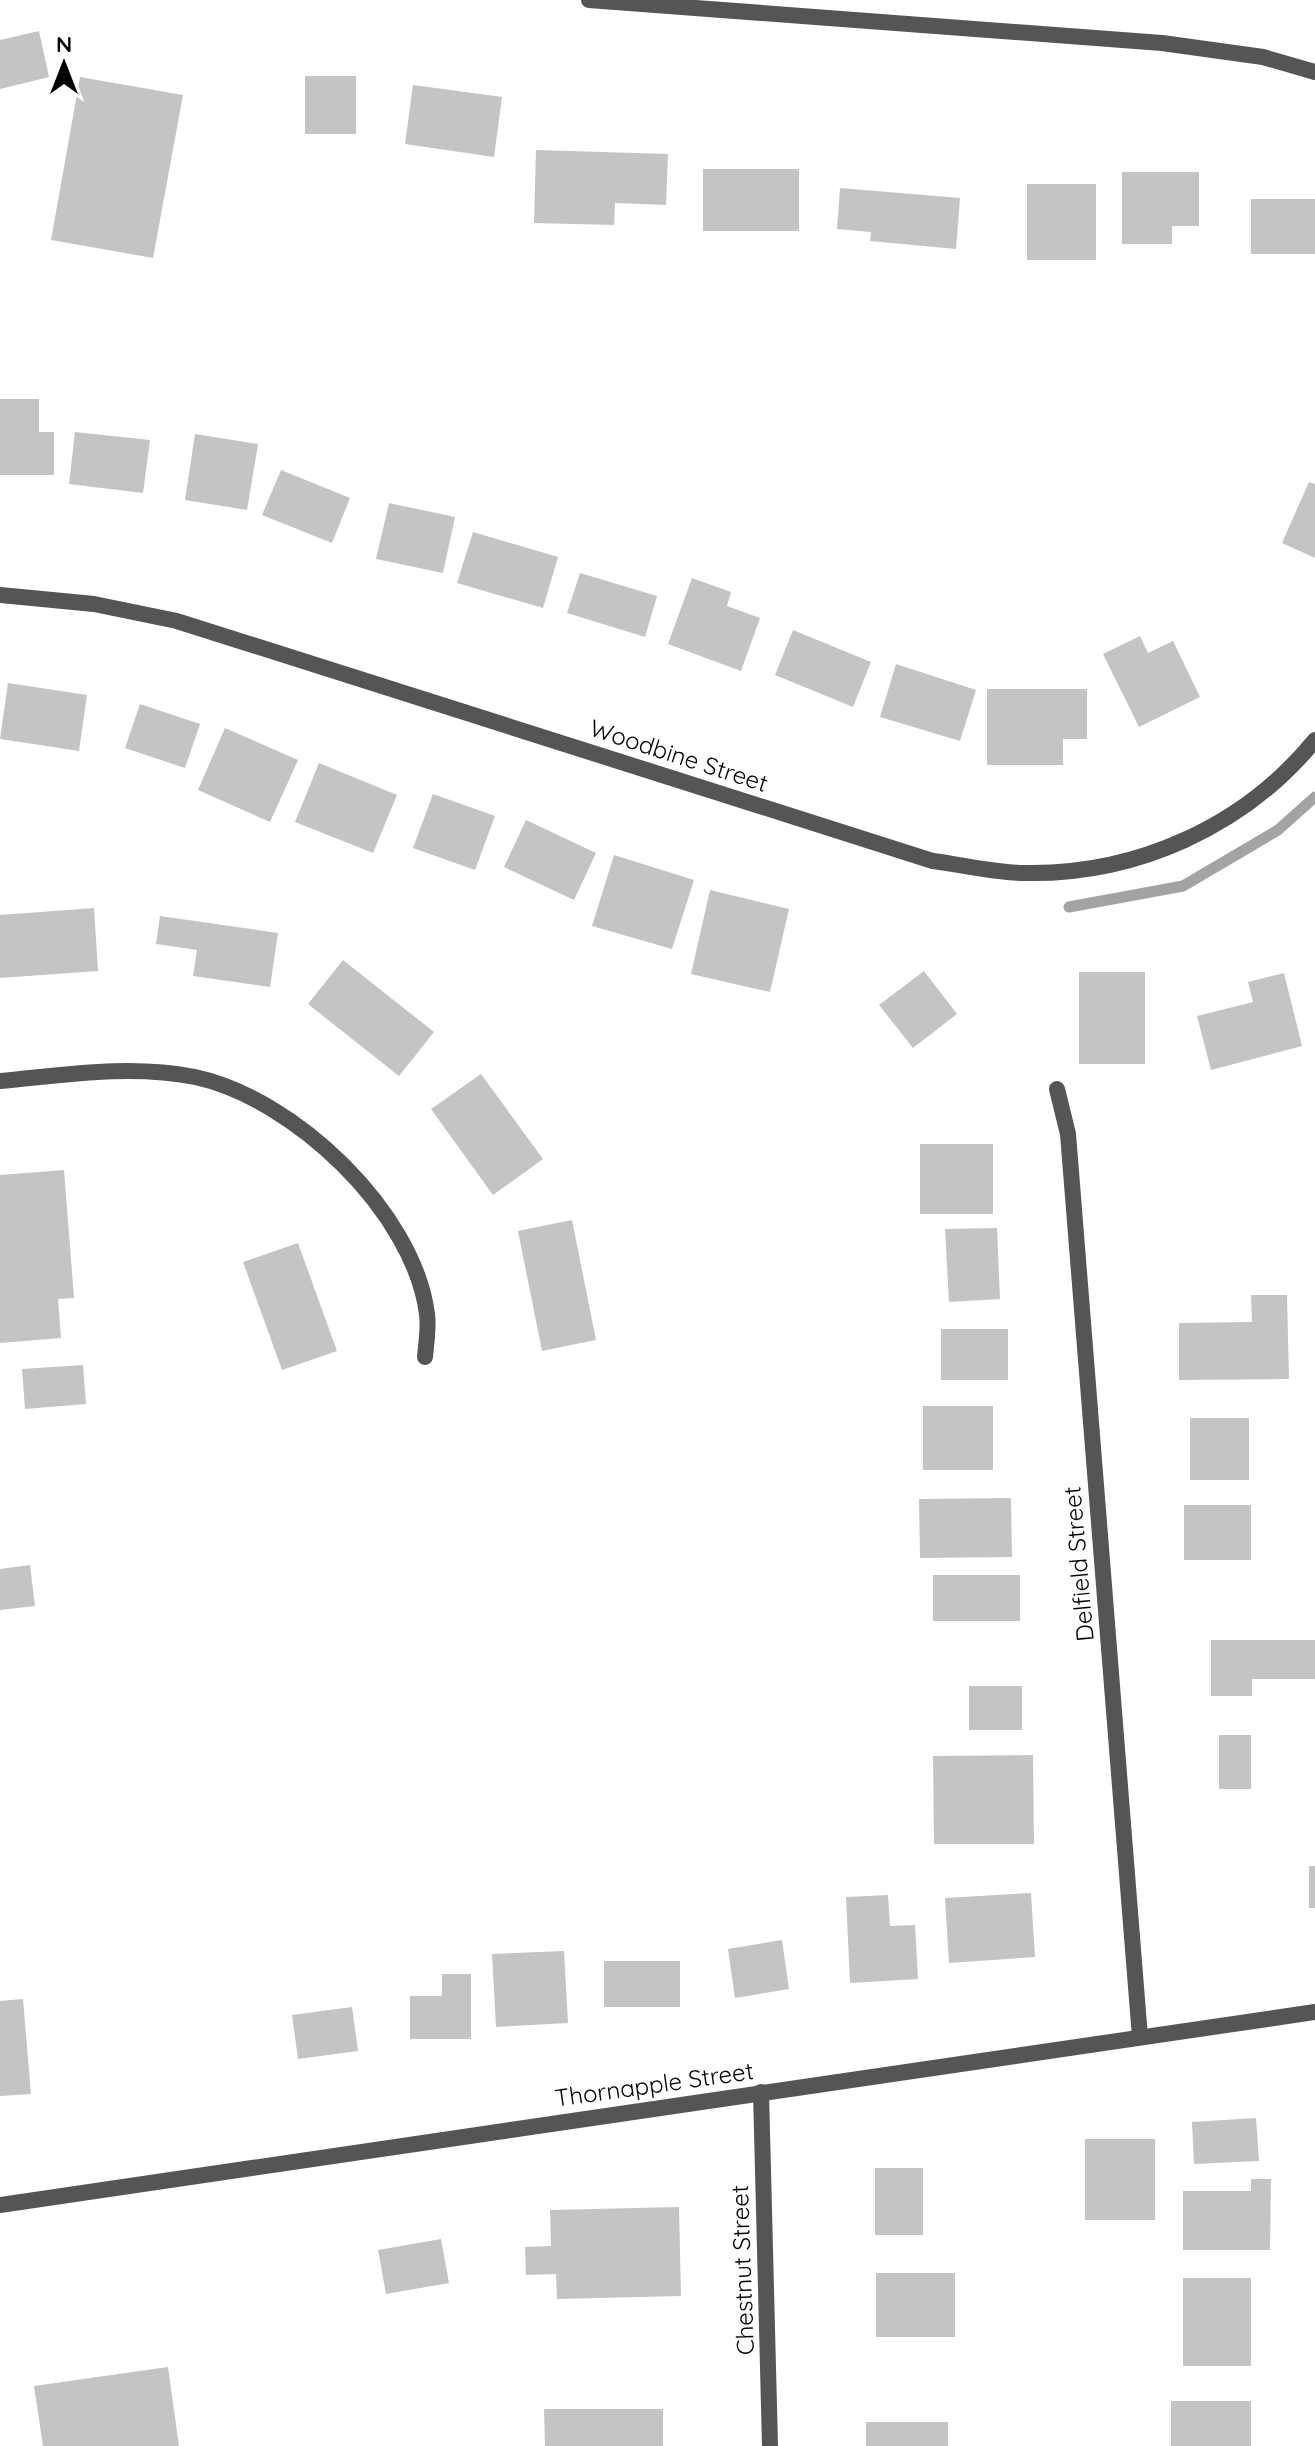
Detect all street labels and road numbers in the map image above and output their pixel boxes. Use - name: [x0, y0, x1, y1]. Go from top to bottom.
- street label: Woodbine Street: [586, 712, 772, 798]
- street label: Delfield Street: [1056, 1485, 1100, 1643]
- street label: Thornapple Street: [553, 2055, 755, 2113]
- street label: Chestnut Street: [724, 2184, 760, 2356]

